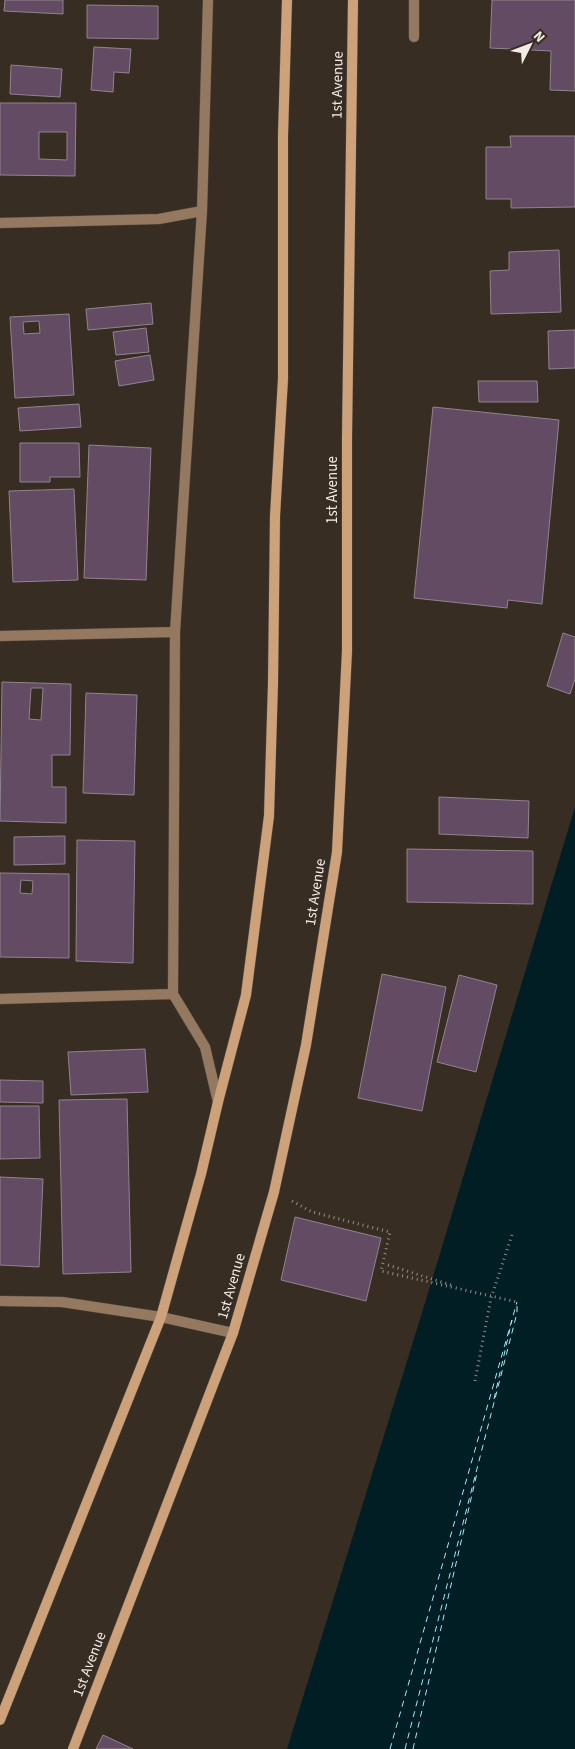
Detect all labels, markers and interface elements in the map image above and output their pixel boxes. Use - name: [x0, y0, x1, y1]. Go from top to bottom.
- north arrow: [505, 20, 555, 70]
- text: N: [528, 27, 549, 47]
- street label: 1st Avenue: [326, 51, 349, 119]
- street label: 1st Avenue: [322, 456, 343, 524]
- street label: 1st Avenue: [300, 857, 331, 927]
- street label: 1st Avenue: [212, 1251, 251, 1322]
- street label: 1st Avenue: [68, 1629, 111, 1700]

